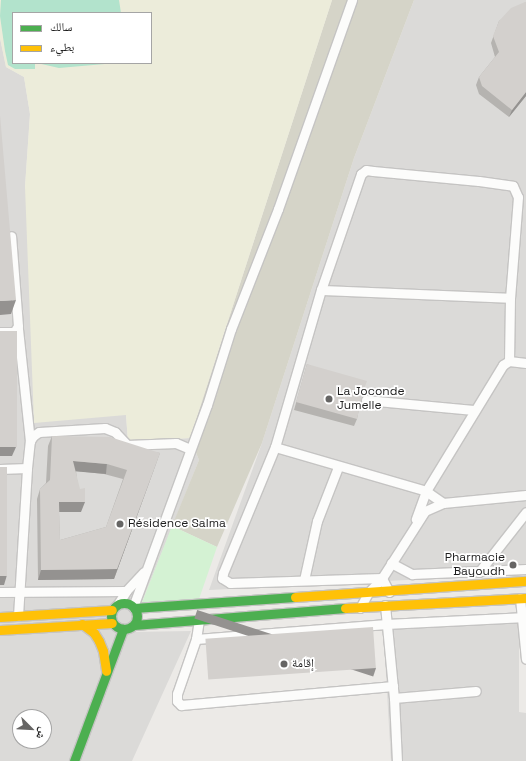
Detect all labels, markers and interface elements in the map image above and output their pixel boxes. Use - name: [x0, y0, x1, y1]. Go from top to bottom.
- legend: [12, 12, 152, 64]
- text: سالك: [50, 19, 72, 35]
- text: بطيء: [50, 39, 74, 55]
- place label: La Joconde Jumelle: [337, 385, 405, 413]
- marker: La Joconde Jumelle: [324, 394, 334, 404]
- place label: Résidence Salma: [128, 517, 226, 531]
- marker: Résidence Salma: [115, 519, 125, 529]
- place label: Pharmacie Bayoudh: [445, 551, 505, 579]
- marker: Pharmacie Bayoudh: [508, 560, 518, 570]
- place label: إقامة: [292, 657, 314, 671]
- marker: إقامة: [279, 659, 289, 669]
- north arrow: [12, 709, 52, 749]
- text: ش: [33, 725, 51, 742]

